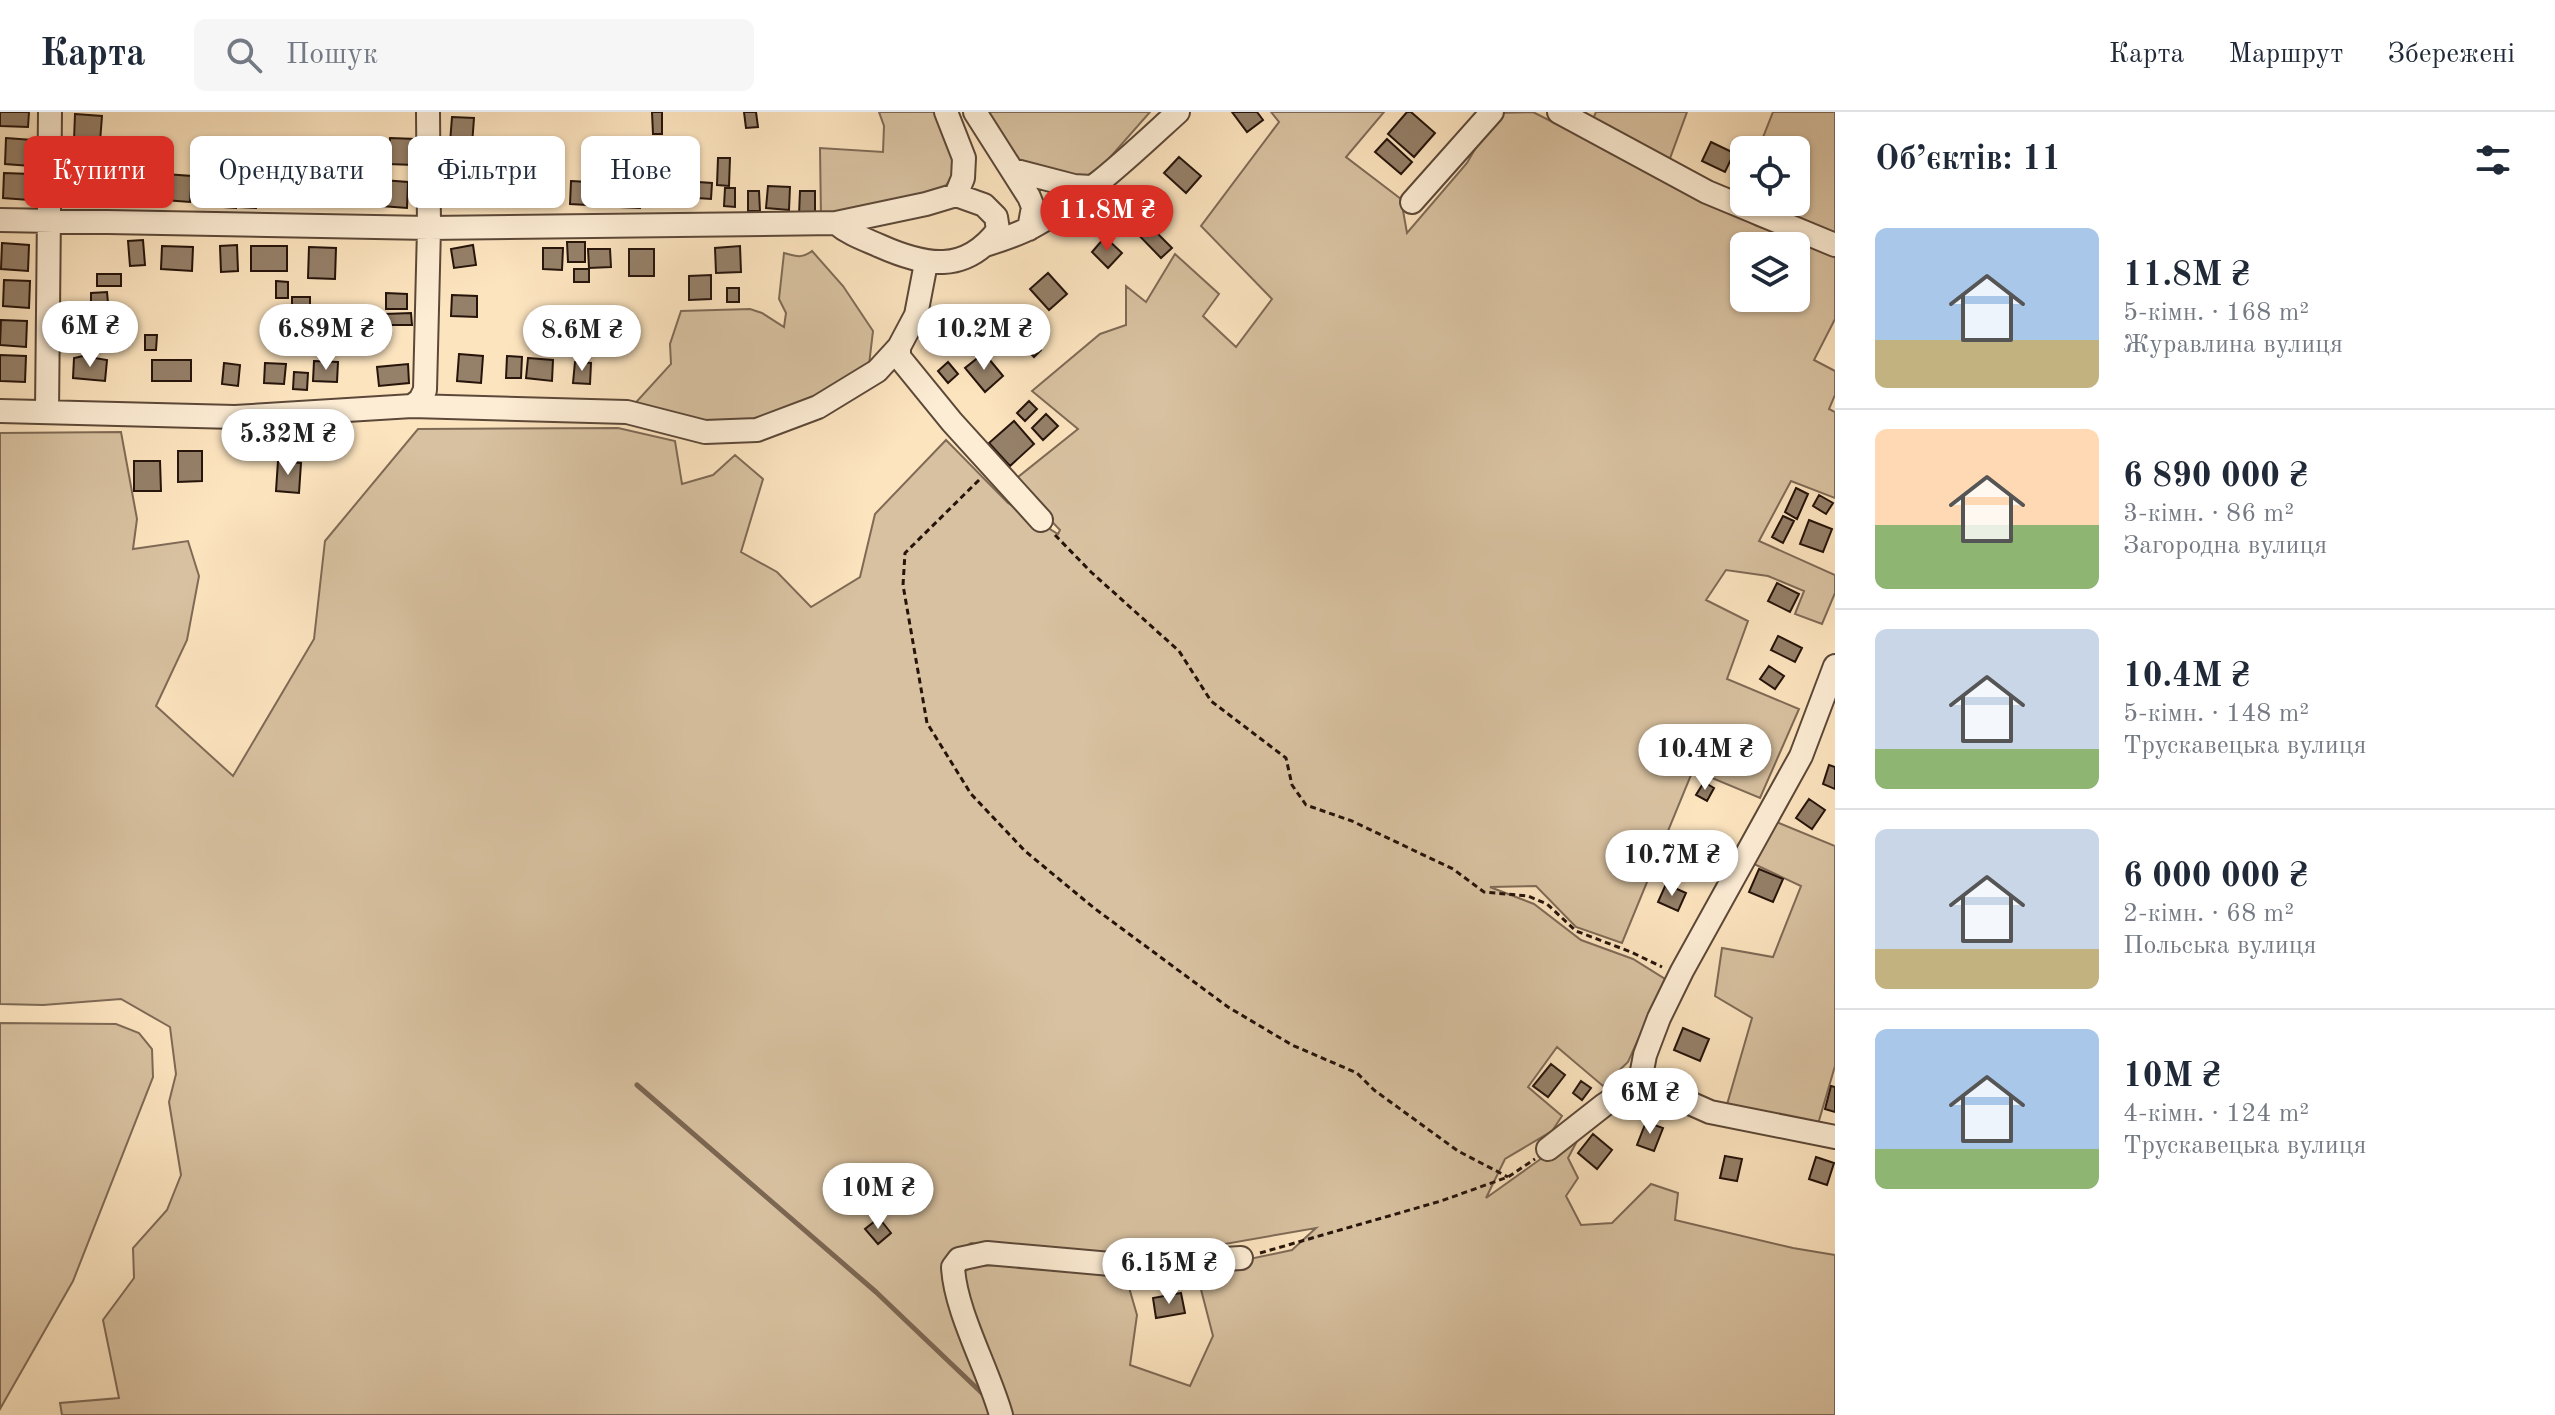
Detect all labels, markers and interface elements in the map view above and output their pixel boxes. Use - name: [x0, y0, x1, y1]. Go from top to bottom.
- search box: [194, 19, 754, 91]
- icon: search: [222, 33, 266, 77]
- text: Карта: [40, 36, 146, 74]
- text: Пошук: [286, 40, 378, 70]
- text: Карта: [2109, 41, 2184, 69]
- text: Маршрут: [2228, 41, 2343, 69]
- text: Збережені: [2387, 41, 2515, 69]
- chip: Купити: [24, 136, 174, 208]
- chip: Орендувати: [190, 136, 392, 208]
- chip: Фільтри: [408, 136, 565, 208]
- chip: Нове: [581, 136, 700, 208]
- map controls: [1730, 136, 1810, 312]
- button: locate: [1730, 136, 1810, 216]
- icon: filters: [2471, 138, 2515, 182]
- text: Об’єктів: 11: [1875, 143, 2061, 177]
- pin: 11.8M ₴: [1033, 185, 1181, 253]
- text: 11.8M ₴: [1058, 198, 1156, 224]
- button: layers: [1730, 232, 1810, 312]
- text: 11.8M ₴: [2123, 259, 2250, 293]
- icon: home: [1939, 260, 2035, 356]
- text: 5-кімн. · 168 m²: [2123, 300, 2309, 326]
- pin: 6M ₴: [43, 301, 137, 369]
- pin: 6.89M ₴: [252, 304, 400, 372]
- pin: 10.2M ₴: [910, 304, 1058, 372]
- pin: 8.6M ₴: [517, 305, 647, 373]
- text: 6M ₴: [60, 314, 120, 340]
- text: 6.89M ₴: [277, 317, 375, 343]
- text: 10.2M ₴: [935, 317, 1033, 343]
- text: 8.6M ₴: [541, 318, 623, 344]
- text: Журавлина вулиця: [2123, 332, 2343, 358]
- pin: 5.32M ₴: [214, 409, 362, 477]
- text: 5.32M ₴: [239, 422, 337, 448]
- text: 6 890 000 ₴: [2123, 460, 2308, 494]
- icon: home: [1939, 461, 2035, 557]
- text: 3-кімн. · 86 m²: [2123, 501, 2294, 527]
- text: Загородна вулиця: [2123, 533, 2327, 559]
- text: 10.4M ₴: [2123, 660, 2250, 694]
- icon: home: [1939, 661, 2035, 757]
- text: 5-кімн. · 148 m²: [2123, 701, 2309, 727]
- pin: 10.4M ₴: [1631, 724, 1779, 792]
- text: Трускавецька вулиця: [2123, 733, 2366, 759]
- text: 10.4M ₴: [1656, 737, 1754, 763]
- pin: 10.7M ₴: [1598, 830, 1746, 898]
- text: 10.7M ₴: [1623, 843, 1721, 869]
- text: 6 000 000 ₴: [2123, 860, 2308, 894]
- icon: home: [1939, 861, 2035, 957]
- text: 2-кімн. · 68 m²: [2123, 901, 2294, 927]
- text: Польська вулиця: [2123, 933, 2317, 959]
- text: 10M ₴: [2123, 1060, 2221, 1094]
- icon: home: [1939, 1061, 2035, 1157]
- pin: 6M ₴: [1603, 1068, 1697, 1136]
- text: 6M ₴: [1620, 1081, 1680, 1107]
- text: 4-кімн. · 124 m²: [2123, 1101, 2309, 1127]
- text: Трускавецька вулиця: [2123, 1133, 2366, 1159]
- pin: 10M ₴: [822, 1163, 934, 1231]
- text: 10M ₴: [841, 1176, 915, 1202]
- pin: 6.15M ₴: [1095, 1238, 1243, 1306]
- text: 6.15M ₴: [1120, 1251, 1218, 1277]

